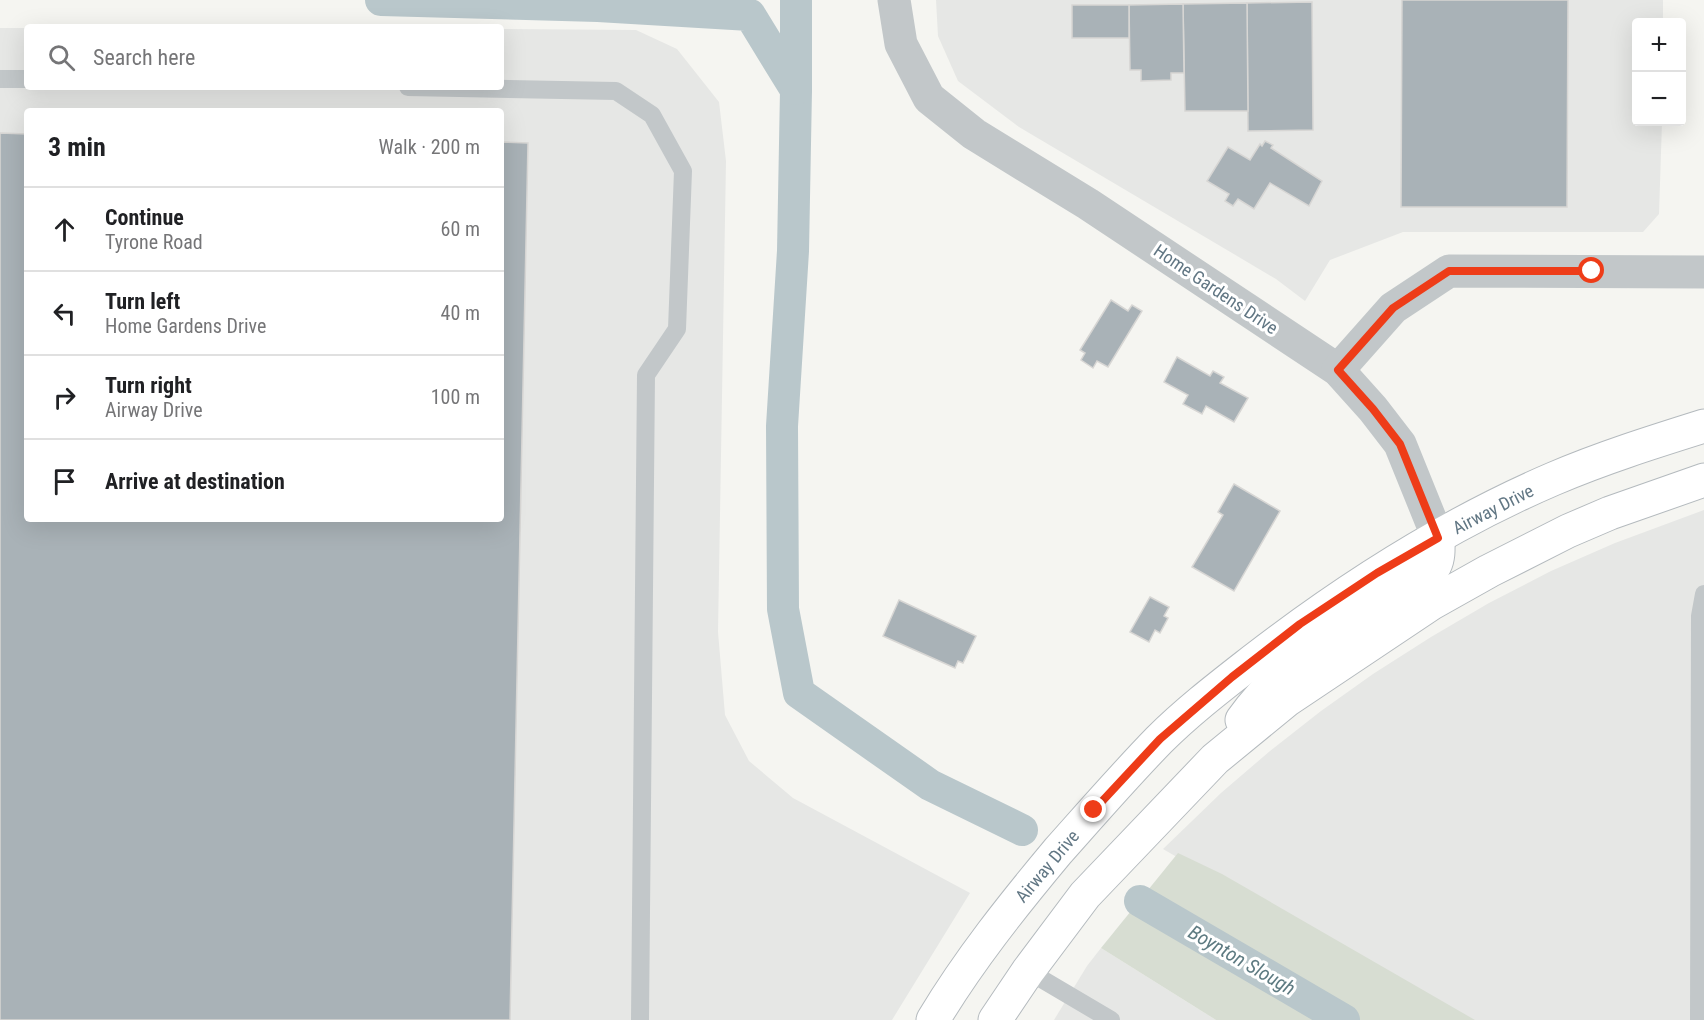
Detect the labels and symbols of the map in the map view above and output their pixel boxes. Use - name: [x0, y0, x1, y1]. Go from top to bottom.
- street label: Home Gardens Drive: [1150, 240, 1282, 338]
- route start: [1578, 257, 1604, 283]
- street label: Airway Drive: [1449, 480, 1537, 538]
- route end: [1080, 796, 1106, 822]
- street label: Airway Drive: [1011, 826, 1083, 906]
- water label: Boynton Slough: [1184, 920, 1300, 1000]

